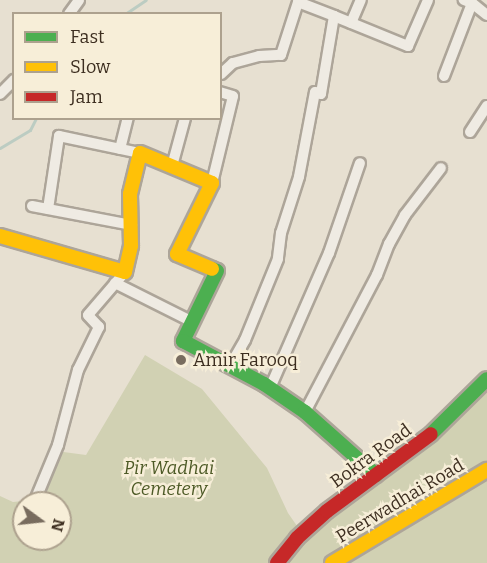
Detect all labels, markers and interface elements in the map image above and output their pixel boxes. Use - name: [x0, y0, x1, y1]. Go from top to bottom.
- legend: [12, 12, 222, 120]
- text: Fast: [70, 26, 105, 48]
- text: Slow: [70, 56, 110, 78]
- text: Jam: [70, 86, 103, 108]
- place label: Amir Farooq: [193, 349, 298, 371]
- marker: Amir Farooq: [174, 353, 188, 367]
- street label: Bokra Road: [326, 419, 416, 493]
- street label: Peerwadhai Road: [332, 454, 468, 548]
- park label: Pir Wadhai Cemetery: [124, 458, 214, 500]
- north arrow: [12, 491, 72, 551]
- text: N: [47, 517, 69, 534]

